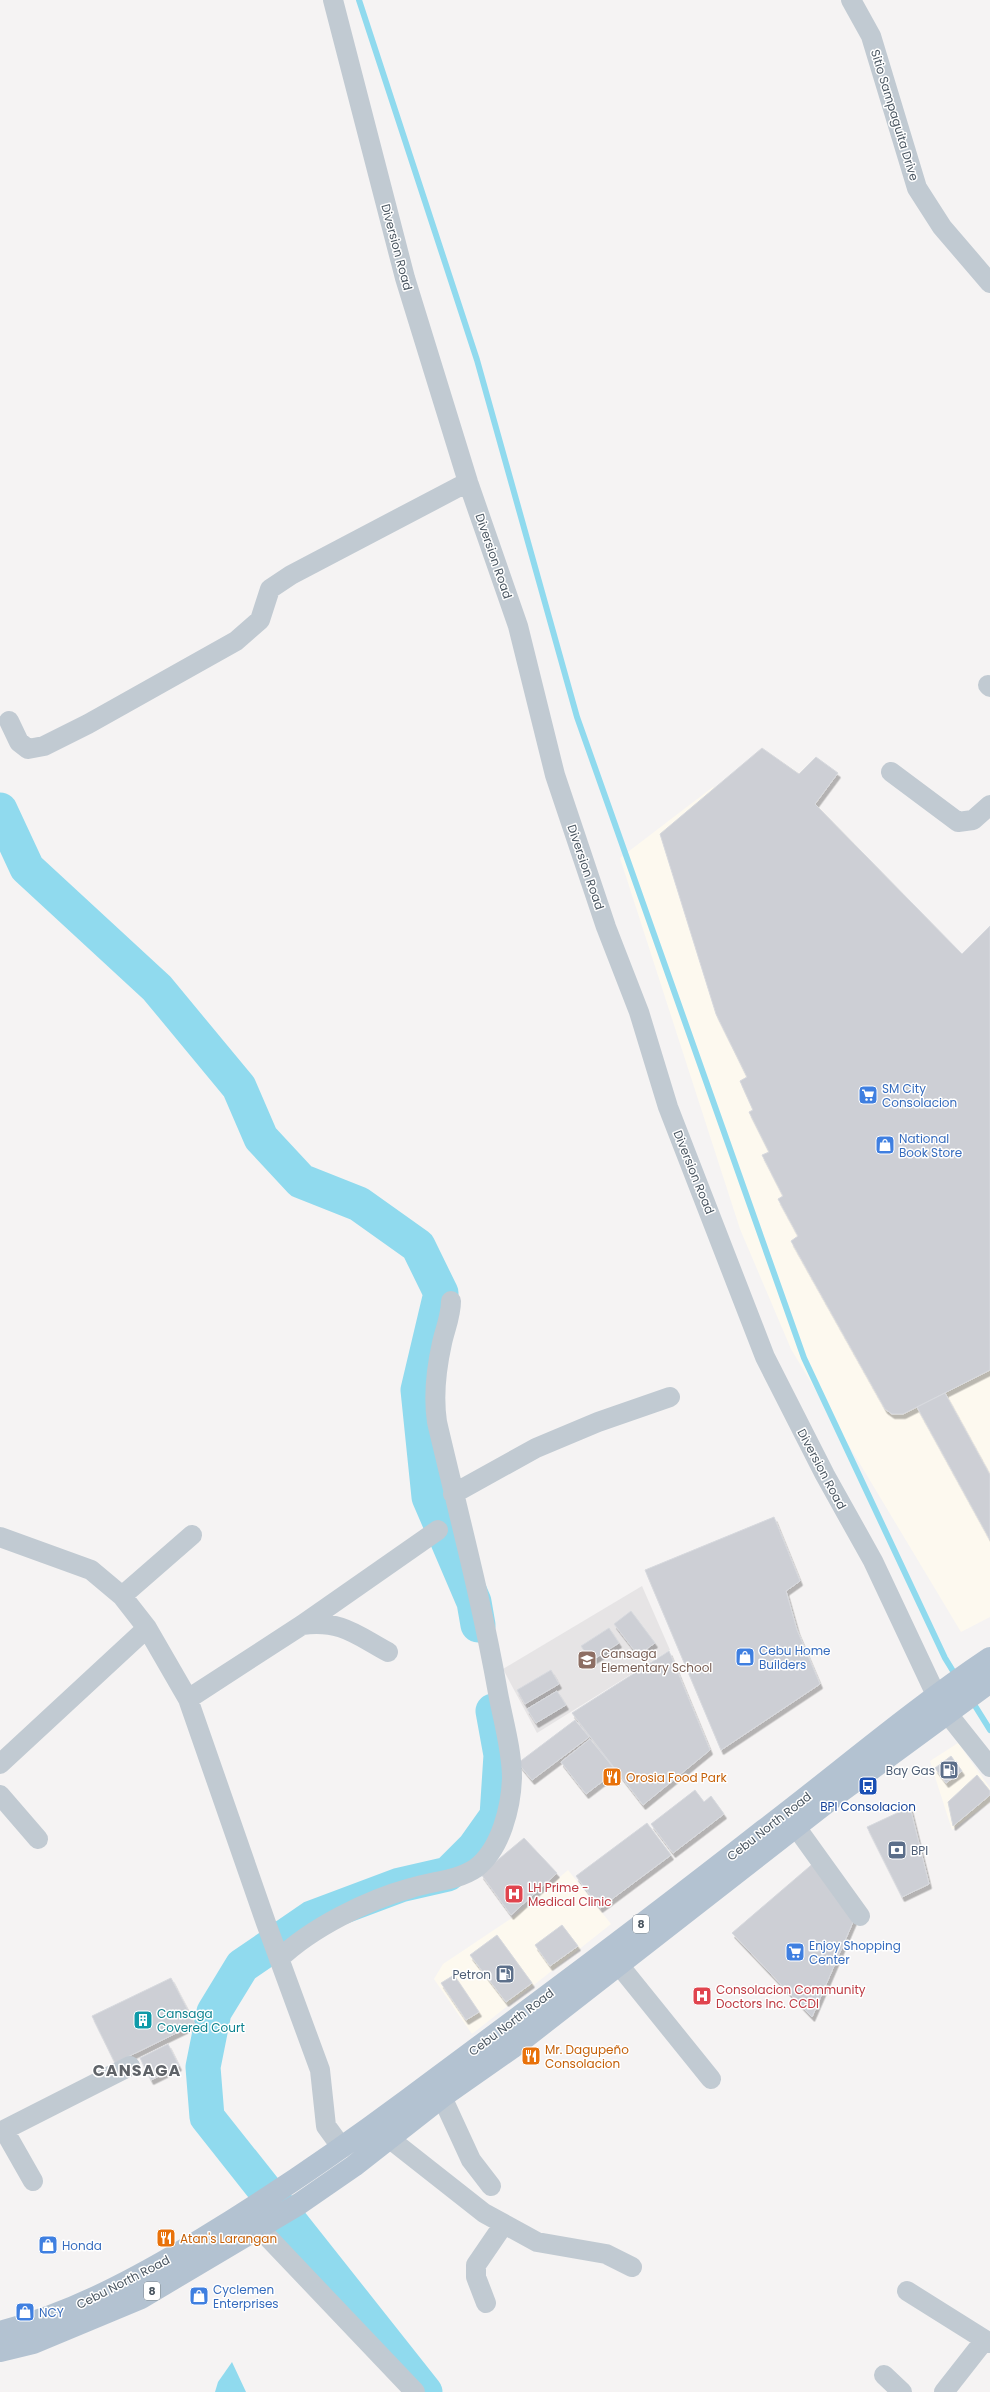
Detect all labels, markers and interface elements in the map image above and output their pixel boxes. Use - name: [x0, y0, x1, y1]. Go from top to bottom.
- street label: Sitio Sampaguita Drive: [867, 47, 923, 183]
- street label: Diversion Road: [377, 202, 417, 292]
- street label: Diversion Road: [471, 511, 517, 601]
- street label: Diversion Road: [563, 822, 609, 912]
- place label: SM City Consolacion: [882, 1080, 957, 1111]
- supermarket icon: SM City Consolacion: [857, 1084, 879, 1106]
- street label: Diversion Road: [669, 1128, 719, 1216]
- place label: National Book Store: [899, 1130, 962, 1161]
- shop icon: National Book Store: [874, 1134, 896, 1156]
- street label: Diversion Road: [794, 1426, 850, 1512]
- place label: Cebu Home Builders: [759, 1642, 831, 1673]
- place label: Cansaga Elementary School: [601, 1645, 712, 1676]
- shop icon: Cebu Home Builders: [734, 1646, 756, 1668]
- school or university icon: Cansaga Elementary School: [576, 1649, 598, 1671]
- fuel station icon: Bay Gas: [938, 1759, 960, 1781]
- place label: Bay Gas: [886, 1762, 935, 1779]
- restaurant icon: Orosia Food Park: [601, 1766, 623, 1788]
- place label: Orosia Food Park: [626, 1769, 727, 1786]
- bus stop icon: BPI Consolacion: [857, 1775, 879, 1797]
- street label: Cebu North Road: [723, 1788, 815, 1864]
- place label: BPI Consolacion: [820, 1798, 916, 1815]
- bank icon: BPI: [886, 1839, 908, 1861]
- place label: BPI: [911, 1842, 928, 1859]
- place label: LH Prime - Medical Clinic: [528, 1879, 611, 1910]
- hospital icon: LH Prime - Medical Clinic: [503, 1883, 525, 1905]
- road number: 8: [633, 1915, 649, 1933]
- place label: Enjoy Shopping Center: [809, 1937, 901, 1968]
- supermarket icon: Enjoy Shopping Center: [784, 1941, 806, 1963]
- fuel station icon: Petron: [494, 1963, 516, 1985]
- place label: Petron: [452, 1966, 491, 1983]
- place label: Consolacion Community Doctors Inc. CCDI: [716, 1981, 866, 2012]
- street label: Cebu North Road: [465, 1984, 557, 2060]
- hospital icon: Consolacion Community Doctors Inc. CCDI: [691, 1985, 713, 2007]
- place label: Cansaga Covered Court: [157, 2005, 245, 2036]
- building icon: Cansaga Covered Court: [132, 2009, 154, 2031]
- place label: Mr. Dagupeño Consolacion: [545, 2041, 629, 2072]
- restaurant icon: Mr. Dagupeño Consolacion: [520, 2045, 542, 2067]
- district label: CANSAGA: [93, 2059, 181, 2082]
- restaurant icon: Atan's Larangan: [155, 2227, 177, 2249]
- place label: Atan's Larangan: [180, 2230, 277, 2247]
- shop icon: Honda: [37, 2234, 59, 2256]
- place label: Honda: [62, 2237, 102, 2254]
- street label: Cebu North Road: [73, 2251, 173, 2313]
- place label: Cyclemen Enterprises: [213, 2281, 279, 2312]
- road number: 8: [144, 2282, 160, 2300]
- shop icon: Cyclemen Enterprises: [188, 2285, 210, 2307]
- shop icon: NCY: [14, 2301, 36, 2323]
- place label: NCY: [39, 2304, 64, 2321]

